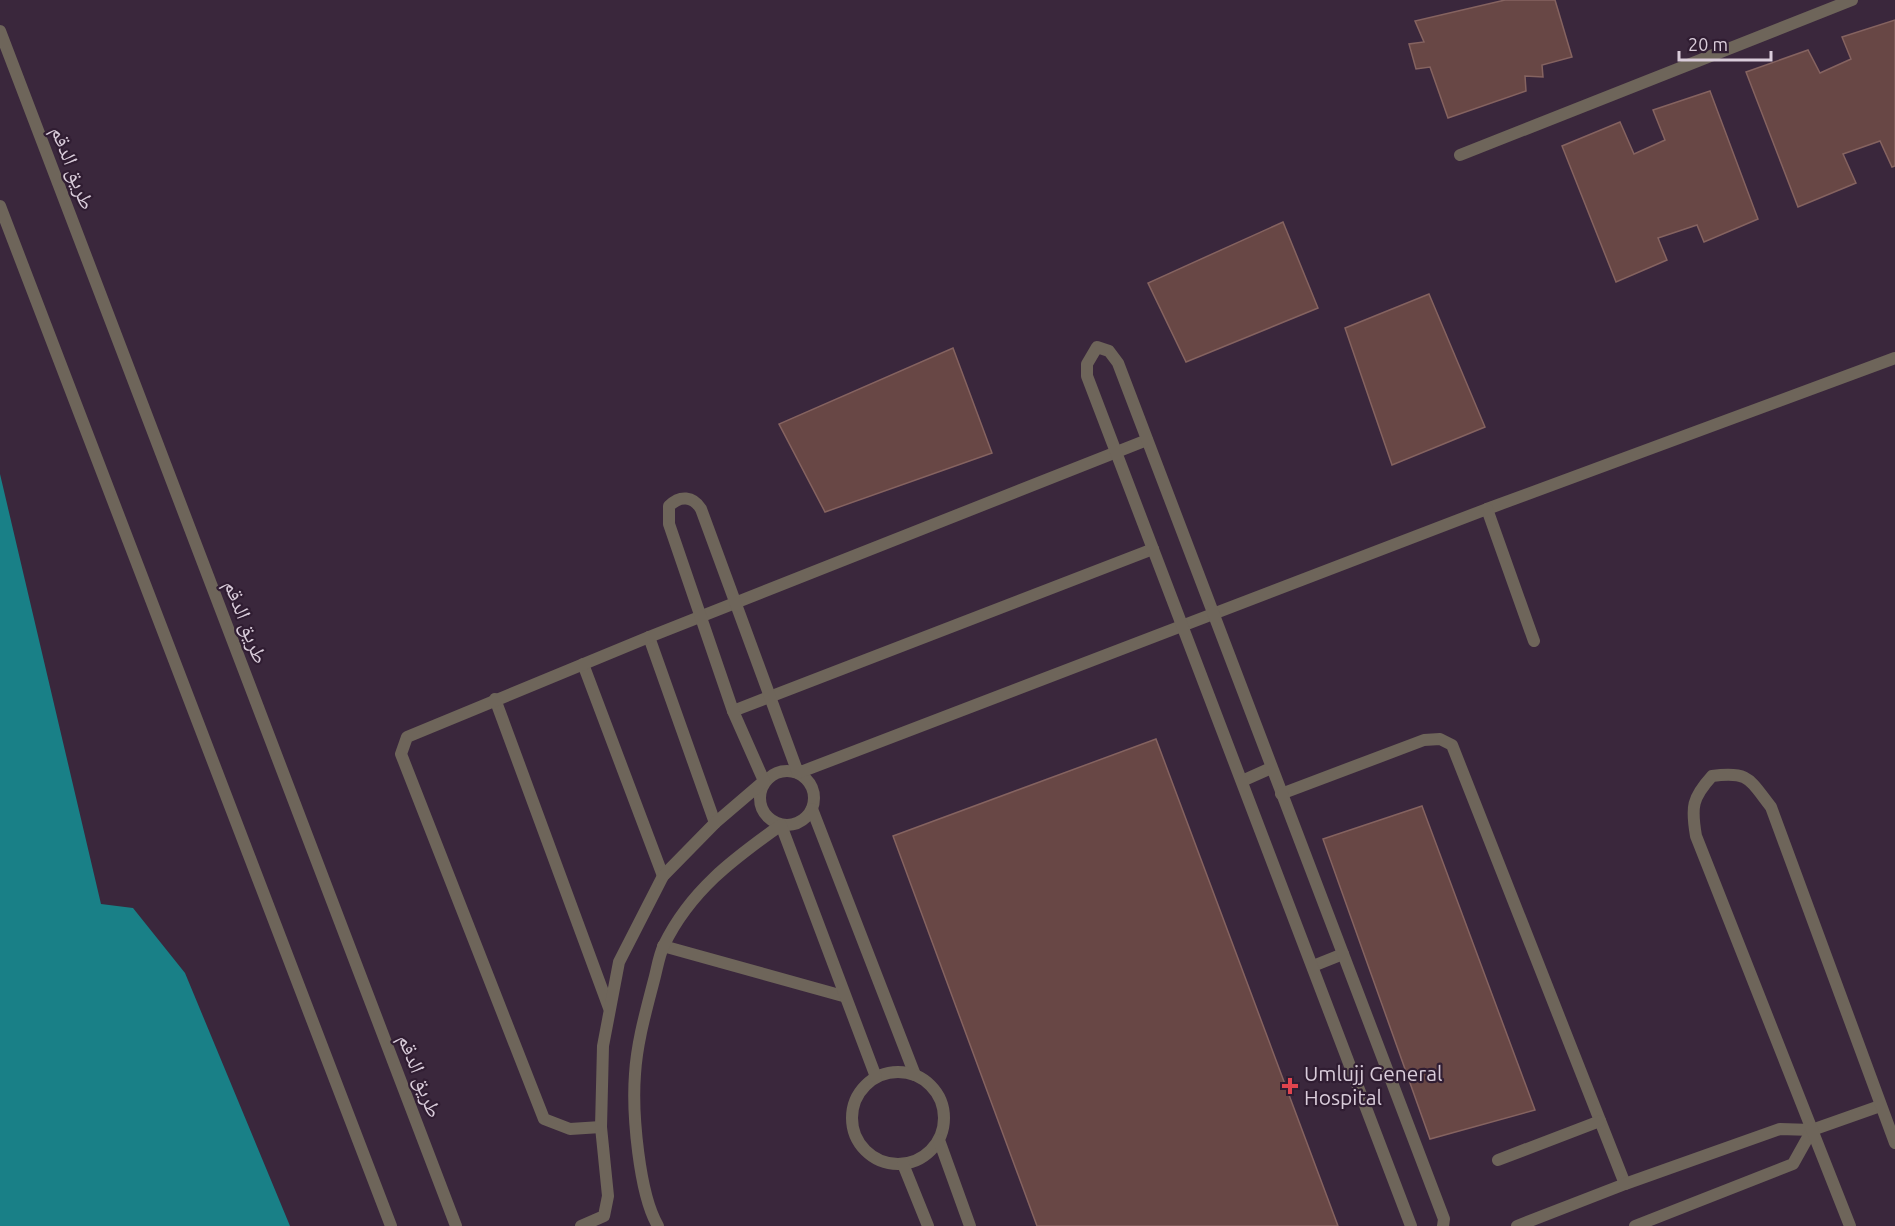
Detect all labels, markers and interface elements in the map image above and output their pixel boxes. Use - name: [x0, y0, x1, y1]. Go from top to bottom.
- scale bar: [1679, 24, 1770, 62]
- text: 20 m: [1688, 34, 1728, 54]
- street label: طريق الدقم: [44, 123, 101, 214]
- street label: طريق الدقم: [217, 577, 274, 668]
- street label: طريق الدقم: [391, 1031, 448, 1122]
- place label: Umlujj General Hospital: [1304, 1061, 1443, 1109]
- marker: Umlujj General Hospital: [1281, 1077, 1299, 1095]

